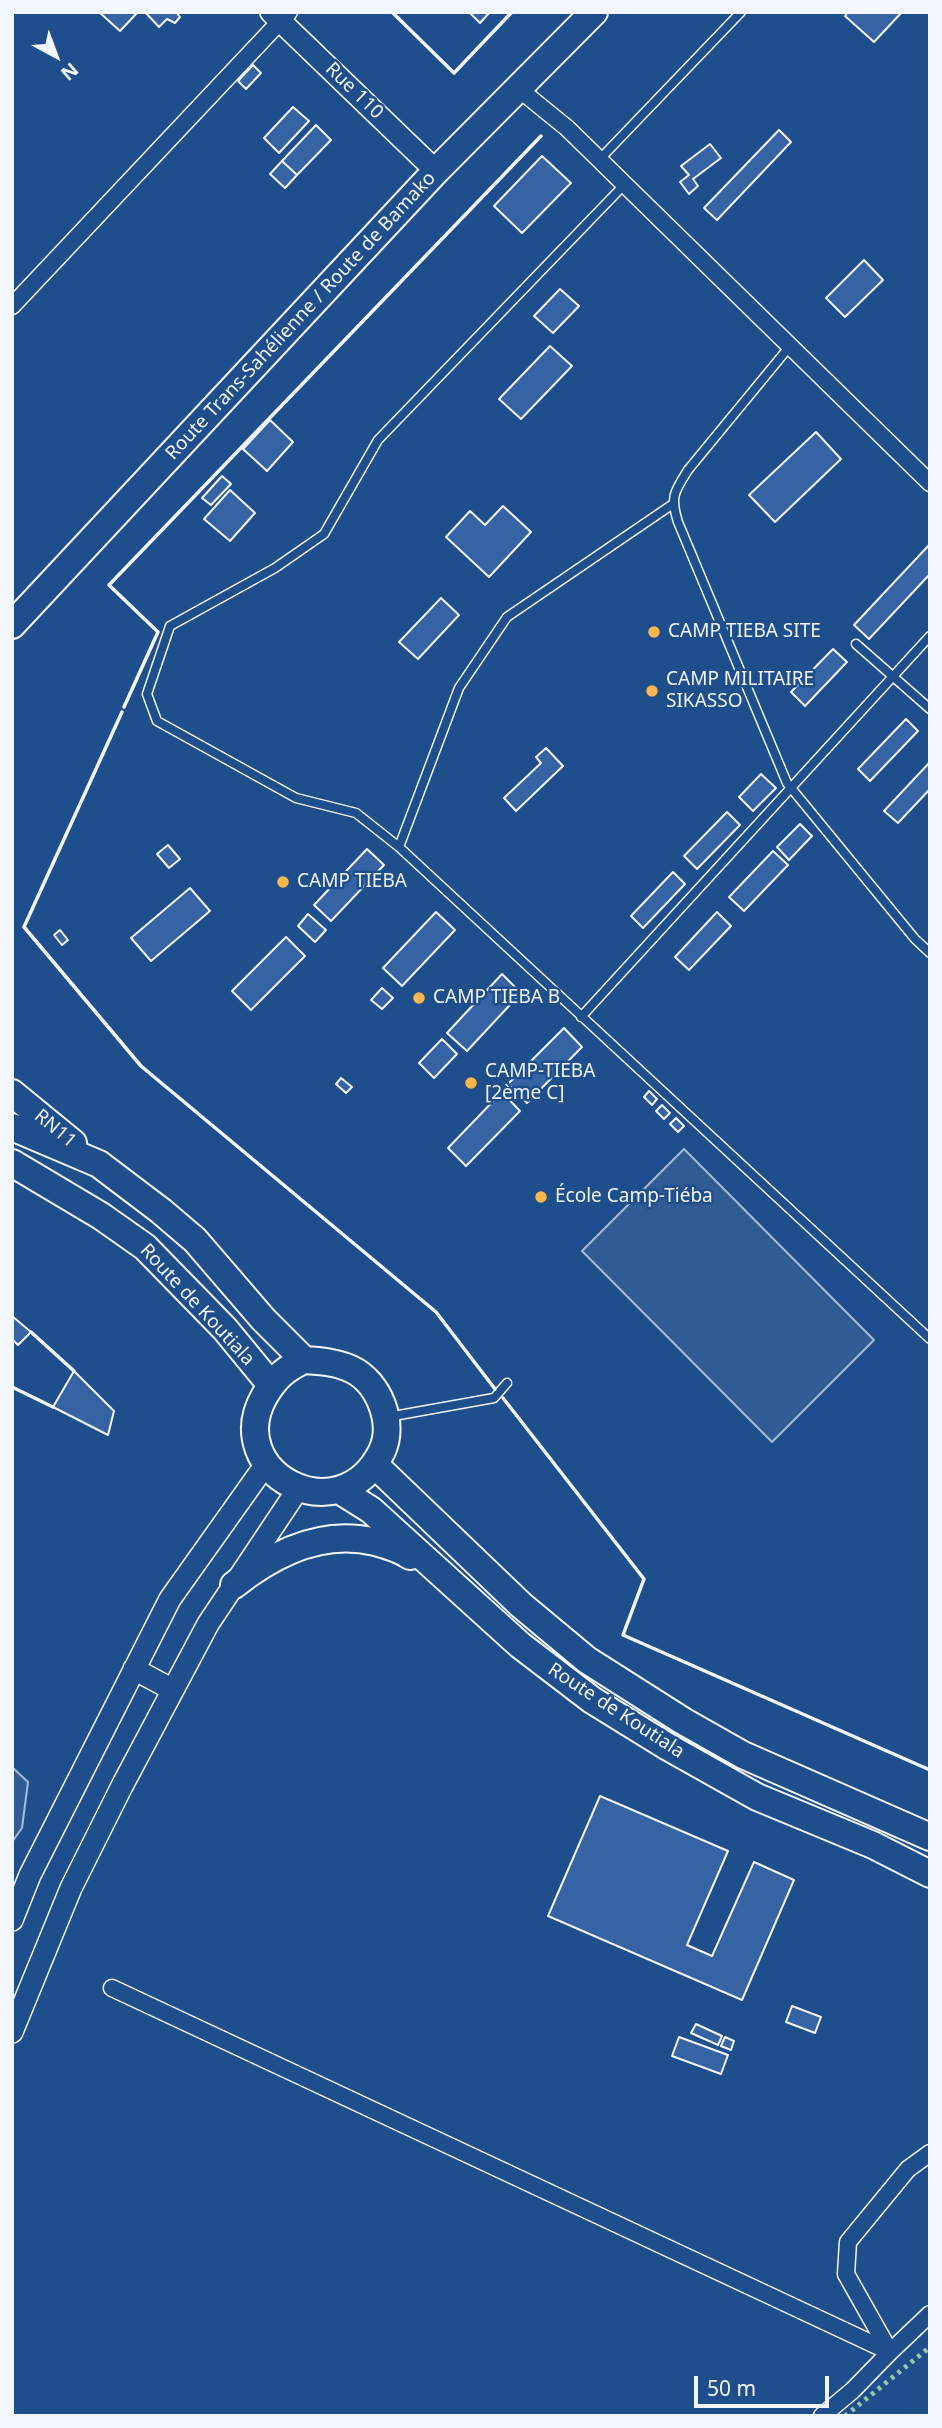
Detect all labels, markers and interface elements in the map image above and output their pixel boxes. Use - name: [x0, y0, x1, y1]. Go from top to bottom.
- north arrow: [21, 21, 91, 91]
- text: N: [55, 57, 84, 87]
- street label: Rue 110: [320, 58, 388, 124]
- street label: Route Trans-Sahélienne / Route de Bamako: [161, 167, 441, 465]
- place label: CAMP TIEBA SITE: [668, 621, 821, 643]
- marker: CAMP TIEBA SITE: [646, 624, 662, 640]
- place label: CAMP MILITAIRE SIKASSO: [666, 669, 814, 713]
- marker: CAMP MILITAIRE SIKASSO: [644, 683, 660, 699]
- place label: CAMP TIEBA: [297, 871, 407, 893]
- marker: CAMP TIEBA: [275, 874, 291, 890]
- place label: CAMP TIEBA B: [433, 987, 560, 1009]
- marker: CAMP TIEBA B: [411, 990, 427, 1006]
- place label: CAMP-TIEBA [2ème C]: [485, 1061, 595, 1105]
- marker: CAMP-TIEBA [2ème C]: [463, 1075, 479, 1091]
- street label: RN11: [29, 1105, 81, 1153]
- place label: École Camp-Tiéba: [555, 1186, 713, 1208]
- marker: École Camp-Tiéba: [533, 1189, 549, 1205]
- street label: Route de Koutiala: [135, 1239, 259, 1371]
- street label: Route de Koutiala: [544, 1658, 688, 1764]
- scale bar: [697, 2362, 832, 2406]
- text: 50 m: [707, 2374, 756, 2402]

